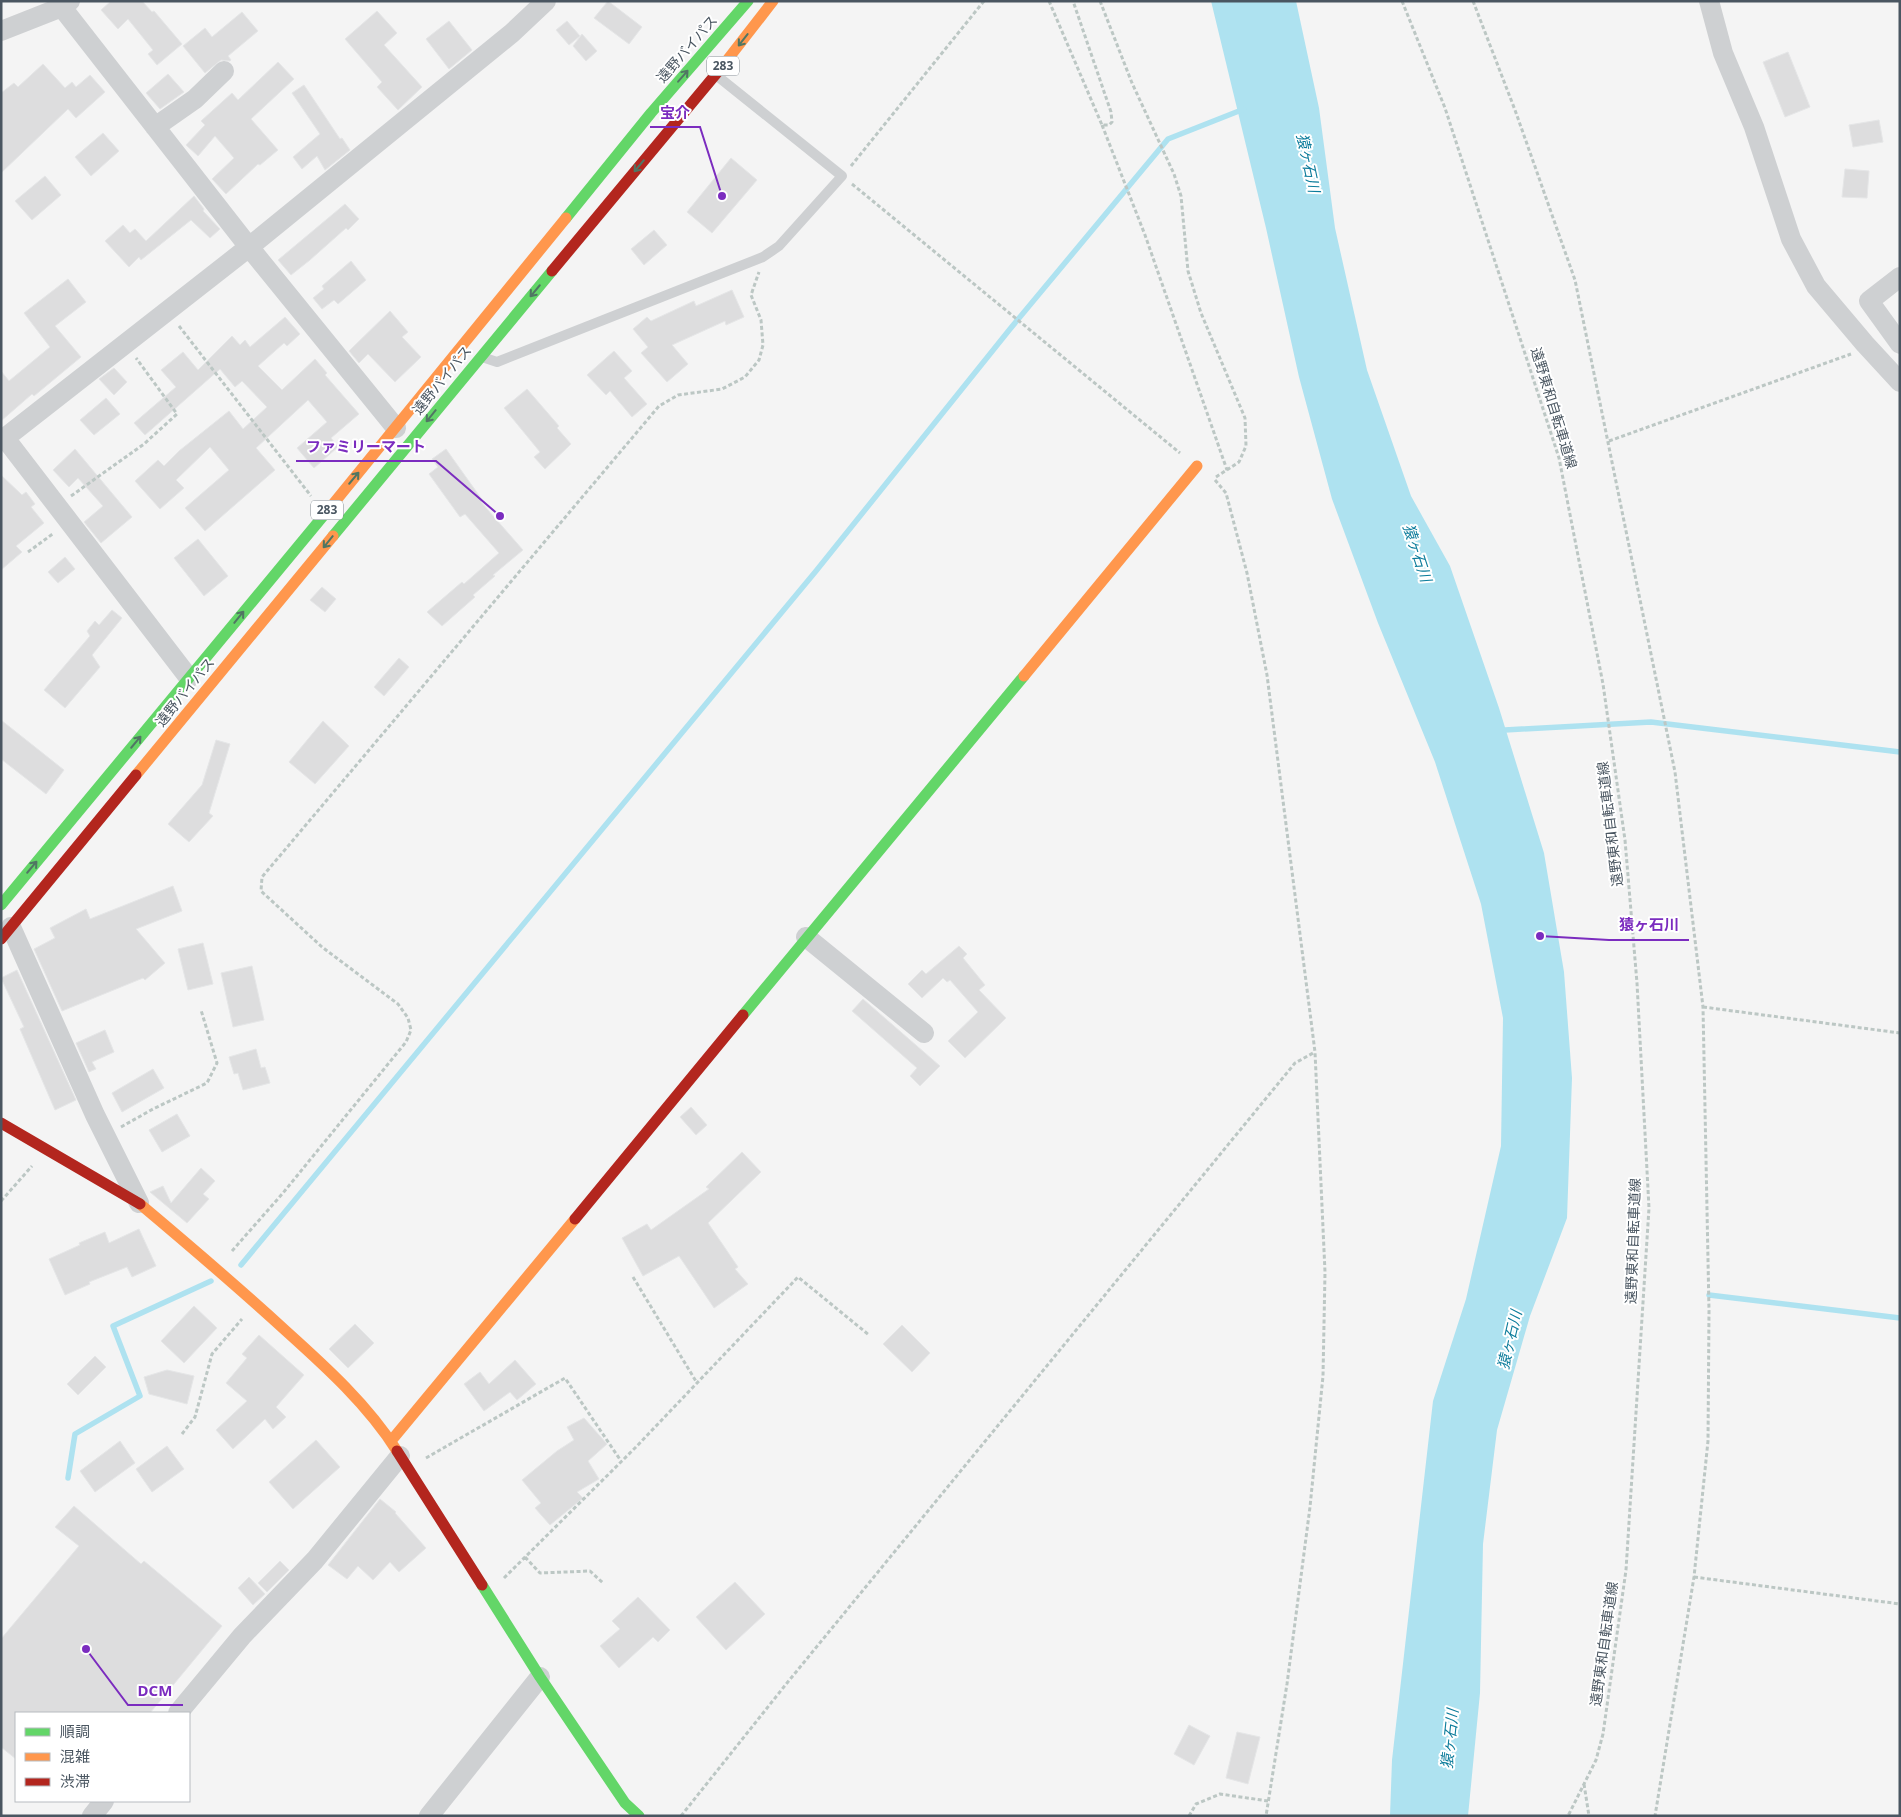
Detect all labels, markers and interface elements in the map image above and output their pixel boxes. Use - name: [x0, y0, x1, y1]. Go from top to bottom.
- street label: 遠野バイパス: [652, 11, 721, 87]
- one-way arrow: [738, 33, 749, 46]
- road number: 283: [707, 56, 739, 76]
- one-way arrow: [677, 70, 688, 83]
- callout: 宝介: [650, 97, 700, 127]
- text: 宝介: [660, 102, 690, 122]
- water label: 猿ヶ石川: [1293, 131, 1325, 196]
- one-way arrow: [634, 160, 645, 173]
- one-way arrow: [530, 284, 541, 297]
- street label: 遠野バイパス: [408, 341, 475, 418]
- street label: 遠野東和自転車道線: [1527, 345, 1582, 471]
- one-way arrow: [426, 410, 437, 423]
- callout: ファミリーマート: [296, 431, 436, 461]
- text: ファミリーマート: [306, 436, 426, 456]
- one-way arrow: [348, 472, 359, 485]
- road number: 283: [311, 500, 343, 520]
- water label: 猿ヶ石川: [1399, 521, 1437, 586]
- one-way arrow: [323, 535, 334, 548]
- one-way arrow: [234, 611, 245, 624]
- street label: 遠野バイパス: [151, 653, 218, 730]
- one-way arrow: [130, 736, 141, 749]
- street label: 遠野東和自転車道線: [1592, 760, 1627, 888]
- one-way arrow: [27, 861, 38, 874]
- callout: 猿ヶ石川: [1609, 910, 1689, 940]
- text: 猿ヶ石川: [1619, 914, 1679, 934]
- street label: 遠野東和自転車道線: [1621, 1178, 1644, 1304]
- water label: 猿ヶ石川: [1493, 1306, 1526, 1371]
- street label: 遠野東和自転車道線: [1585, 1580, 1622, 1708]
- callout: DCM: [128, 1675, 183, 1705]
- text: DCM: [138, 1680, 172, 1700]
- water label: 猿ヶ石川: [1436, 1706, 1462, 1770]
- legend: [15, 1712, 190, 1802]
- text: 順調: [60, 1721, 90, 1741]
- text: 混雑: [60, 1746, 90, 1766]
- text: 渋滞: [60, 1771, 90, 1791]

